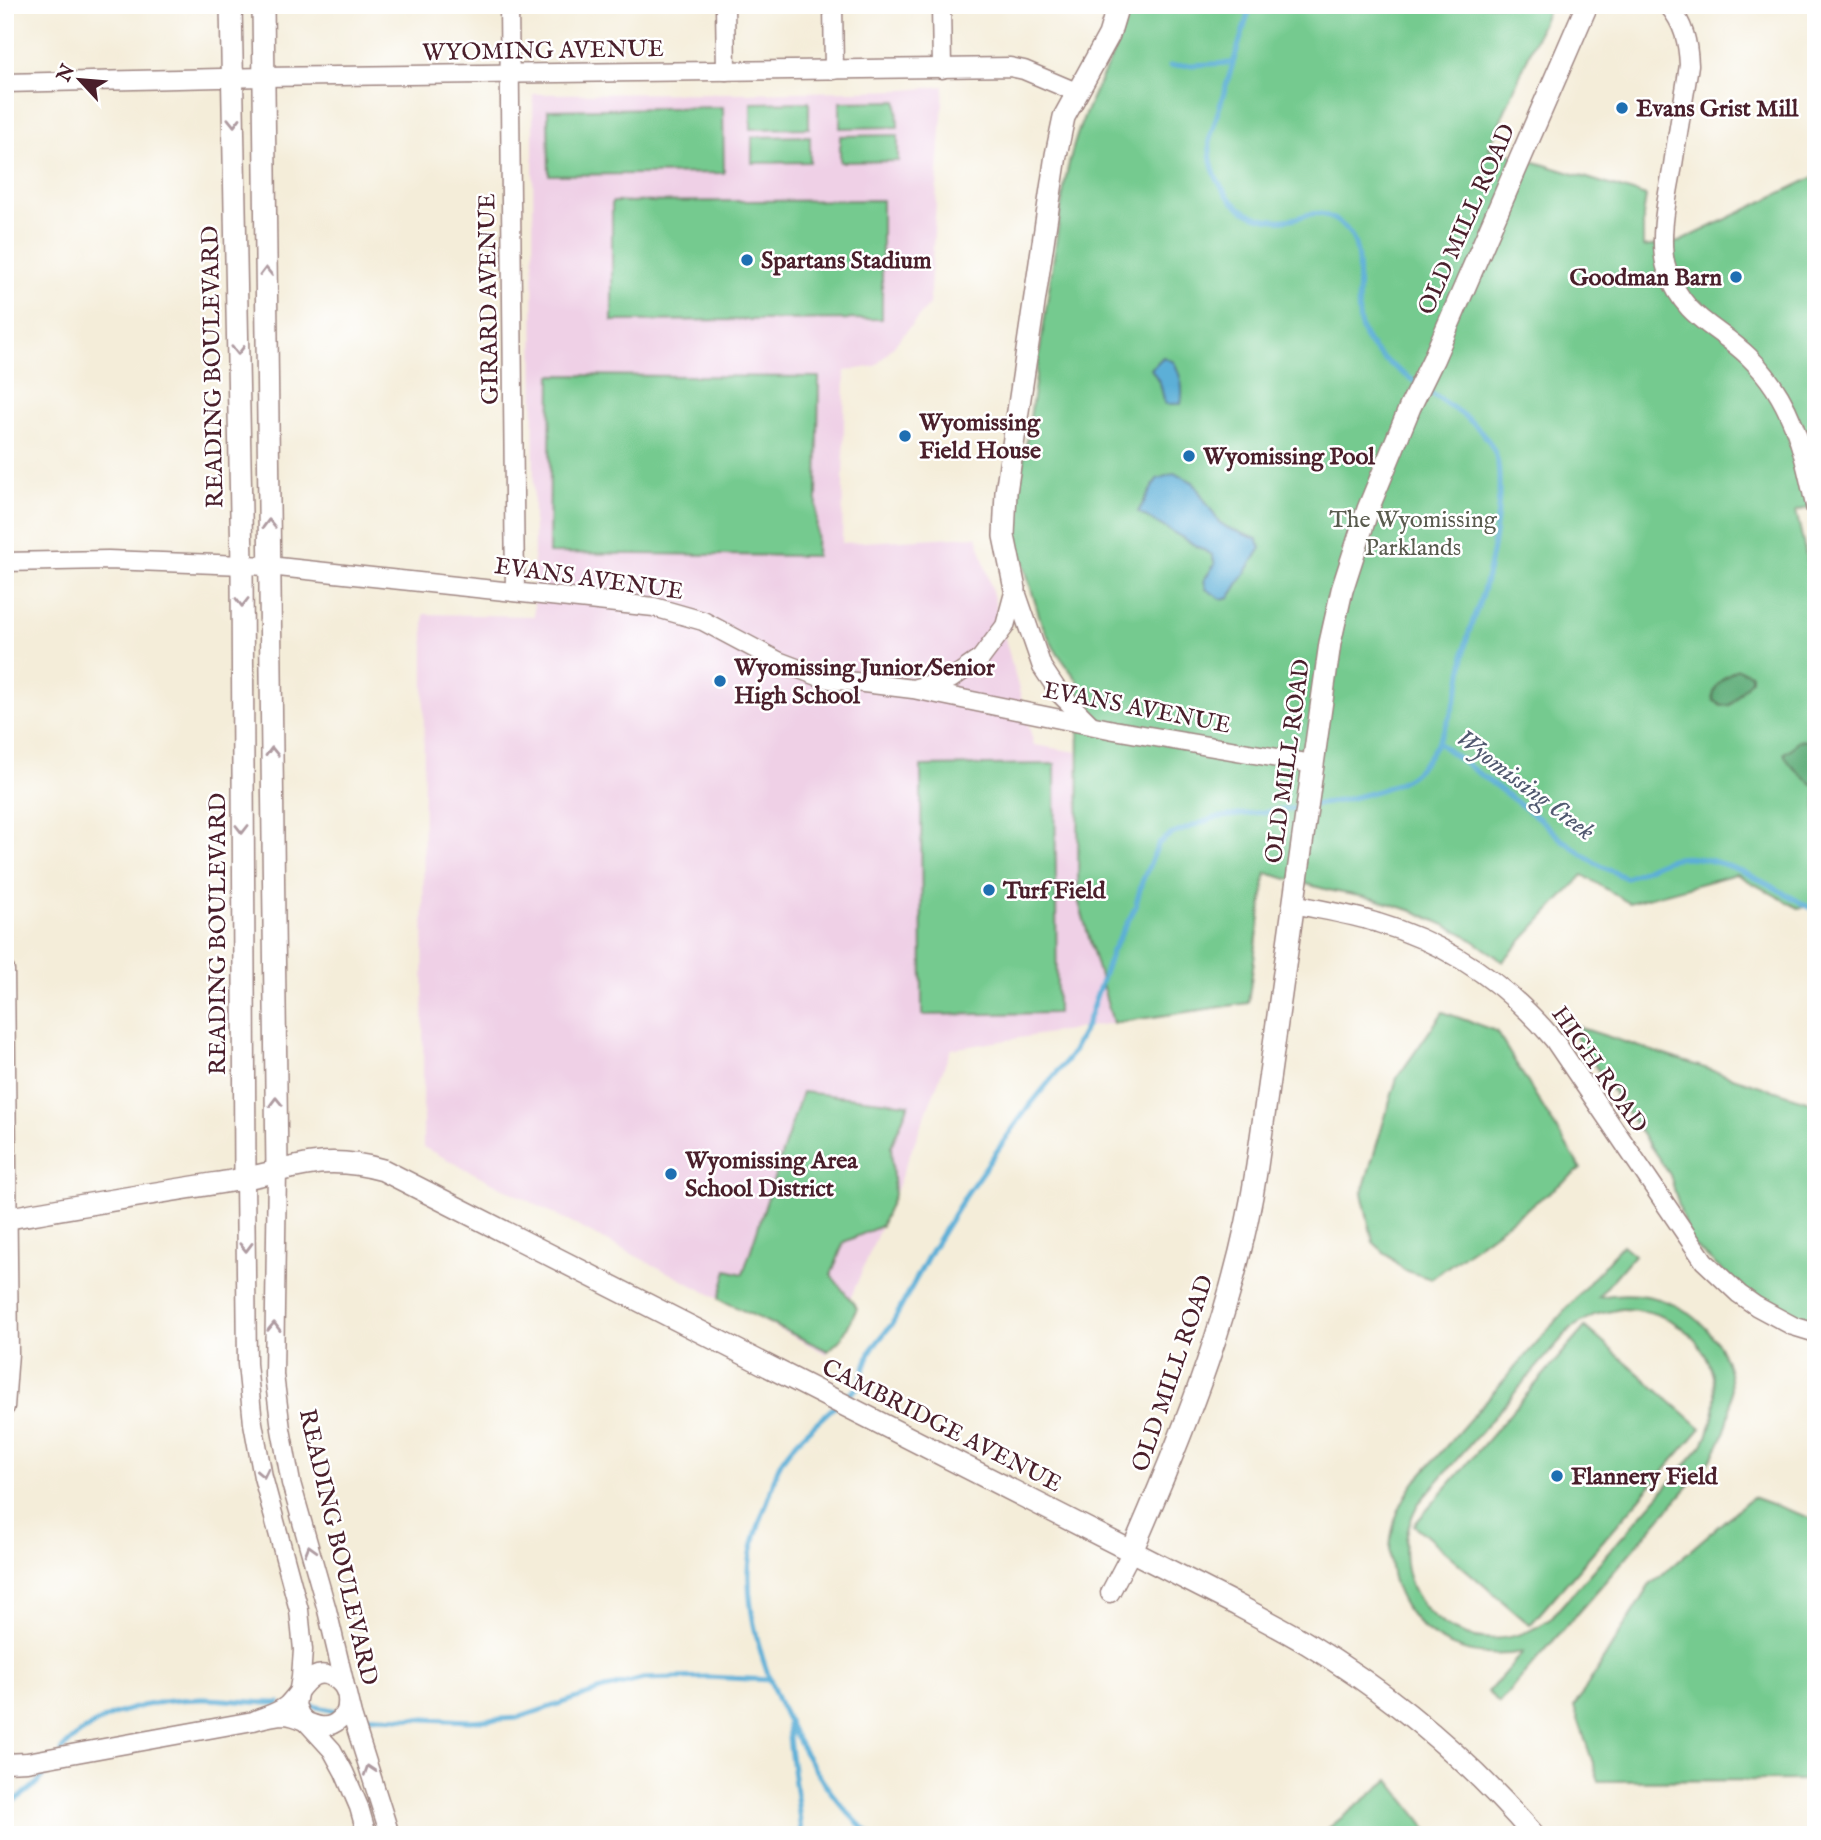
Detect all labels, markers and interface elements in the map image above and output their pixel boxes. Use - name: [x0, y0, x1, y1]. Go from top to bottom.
- street label: WYOMING AVENUE: [422, 34, 664, 69]
- north arrow: [46, 46, 116, 116]
- text: N: [52, 60, 81, 87]
- place label: Evans Grist Mill: [1636, 94, 1799, 125]
- marker: Evans Grist Mill: [1614, 100, 1630, 116]
- one-way arrow: [226, 118, 242, 128]
- street label: OLD MILL ROAD: [1411, 119, 1523, 320]
- street label: GIRARD AVENUE: [472, 193, 507, 405]
- street label: READING BOULEVARD: [196, 225, 231, 509]
- place label: Spartans Stadium: [761, 246, 932, 277]
- marker: Spartans Stadium: [739, 252, 755, 268]
- place label: Goodman Barn: [1569, 263, 1722, 294]
- one-way arrow: [258, 266, 274, 277]
- marker: Goodman Barn: [1728, 269, 1744, 285]
- one-way arrow: [230, 345, 246, 356]
- place label: Wyomissing Field House: [918, 408, 1041, 467]
- marker: Wyomissing Field House: [897, 428, 913, 444]
- place label: Wyomissing Pool: [1202, 442, 1375, 473]
- marker: Wyomissing Pool: [1181, 448, 1197, 464]
- park label: The Wyomissing Parklands: [1329, 505, 1498, 564]
- one-way arrow: [261, 518, 277, 529]
- street label: EVANS AVENUE: [492, 551, 685, 608]
- one-way arrow: [234, 597, 249, 608]
- place label: Wyomissing Junior/Senior High School: [733, 653, 995, 712]
- street label: OLD MILL ROAD: [1259, 657, 1318, 865]
- marker: Wyomissing Junior/Senior High School: [712, 673, 728, 689]
- street label: EVANS AVENUE: [1040, 675, 1233, 742]
- water label: Wyomissing Creek: [1448, 722, 1602, 849]
- one-way arrow: [264, 746, 280, 756]
- street label: READING BOULEVARD: [203, 793, 234, 1075]
- one-way arrow: [235, 824, 250, 835]
- place label: Turf Field: [1002, 876, 1107, 907]
- marker: Turf Field: [981, 882, 997, 898]
- street label: HIGH ROAD: [1544, 1000, 1654, 1139]
- one-way arrow: [268, 1096, 284, 1106]
- place label: Wyomissing Area School District: [684, 1146, 858, 1205]
- marker: Wyomissing Area School District: [663, 1166, 679, 1182]
- one-way arrow: [238, 1242, 254, 1252]
- street label: OLD MILL ROAD: [1125, 1271, 1222, 1476]
- one-way arrow: [267, 1321, 282, 1332]
- street label: CAMBRIDGE AVENUE: [816, 1352, 1067, 1500]
- street label: READING BOULEVARD: [291, 1406, 384, 1689]
- place label: Flannery Field: [1571, 1462, 1719, 1493]
- one-way arrow: [254, 1467, 269, 1479]
- marker: Flannery Field: [1549, 1468, 1565, 1484]
- one-way arrow: [304, 1544, 318, 1556]
- one-way arrow: [363, 1764, 377, 1776]

